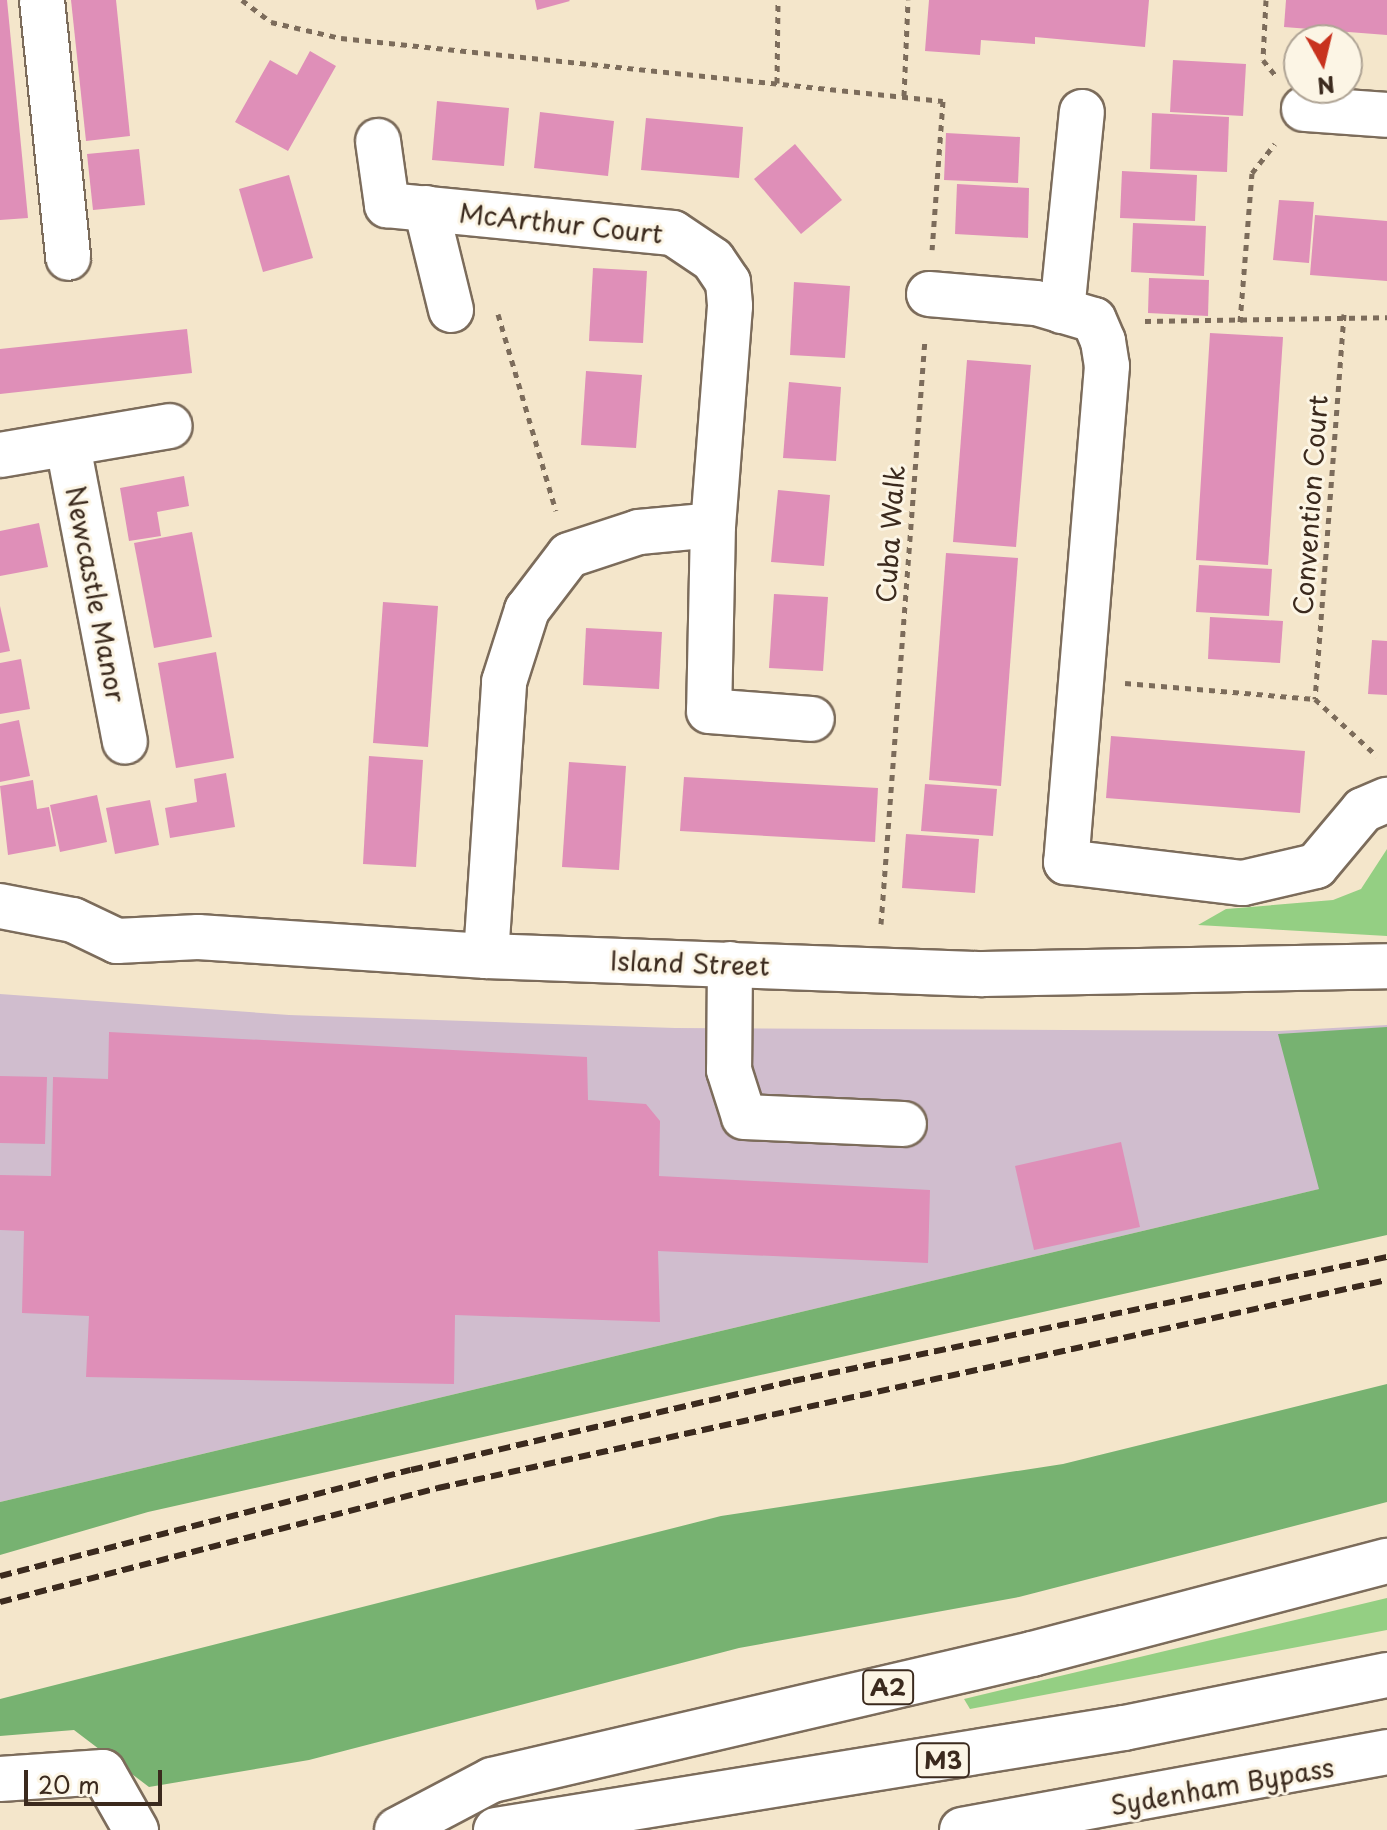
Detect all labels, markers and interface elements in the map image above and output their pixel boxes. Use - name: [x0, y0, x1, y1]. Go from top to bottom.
- north arrow: [1283, 24, 1363, 104]
- text: N: [1315, 69, 1337, 104]
- street label: McArthur Court: [457, 197, 665, 249]
- street label: Convention Court: [1287, 394, 1333, 616]
- street label: Cuba Walk: [870, 463, 910, 605]
- street label: Newcastle Manor: [60, 482, 132, 706]
- street label: Island Street: [609, 945, 771, 981]
- road number: A2: [862, 1667, 914, 1707]
- road number: M3: [915, 1740, 971, 1780]
- street label: Sydenham Bypass: [1107, 1751, 1337, 1821]
- scale bar: [28, 1754, 166, 1804]
- text: 20 m: [38, 1766, 100, 1802]

